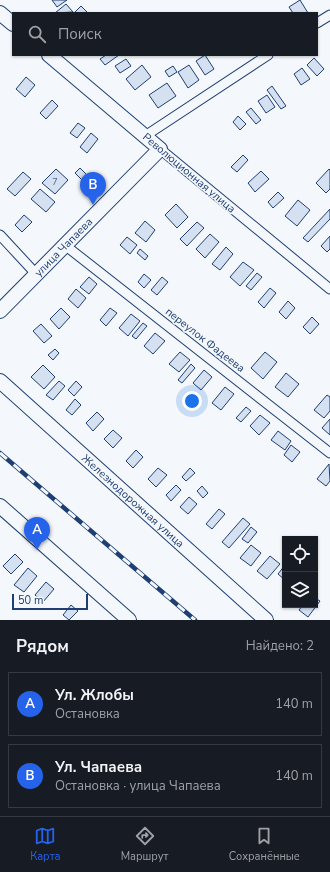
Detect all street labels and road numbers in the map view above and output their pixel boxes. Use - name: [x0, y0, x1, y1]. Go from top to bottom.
- street label: Революционная улица: [139, 130, 239, 216]
- street label: улица Чапаева: [31, 214, 96, 280]
- street label: переулок Фадеева: [162, 304, 248, 376]
- street label: Железнодорожная улица: [79, 451, 188, 551]

